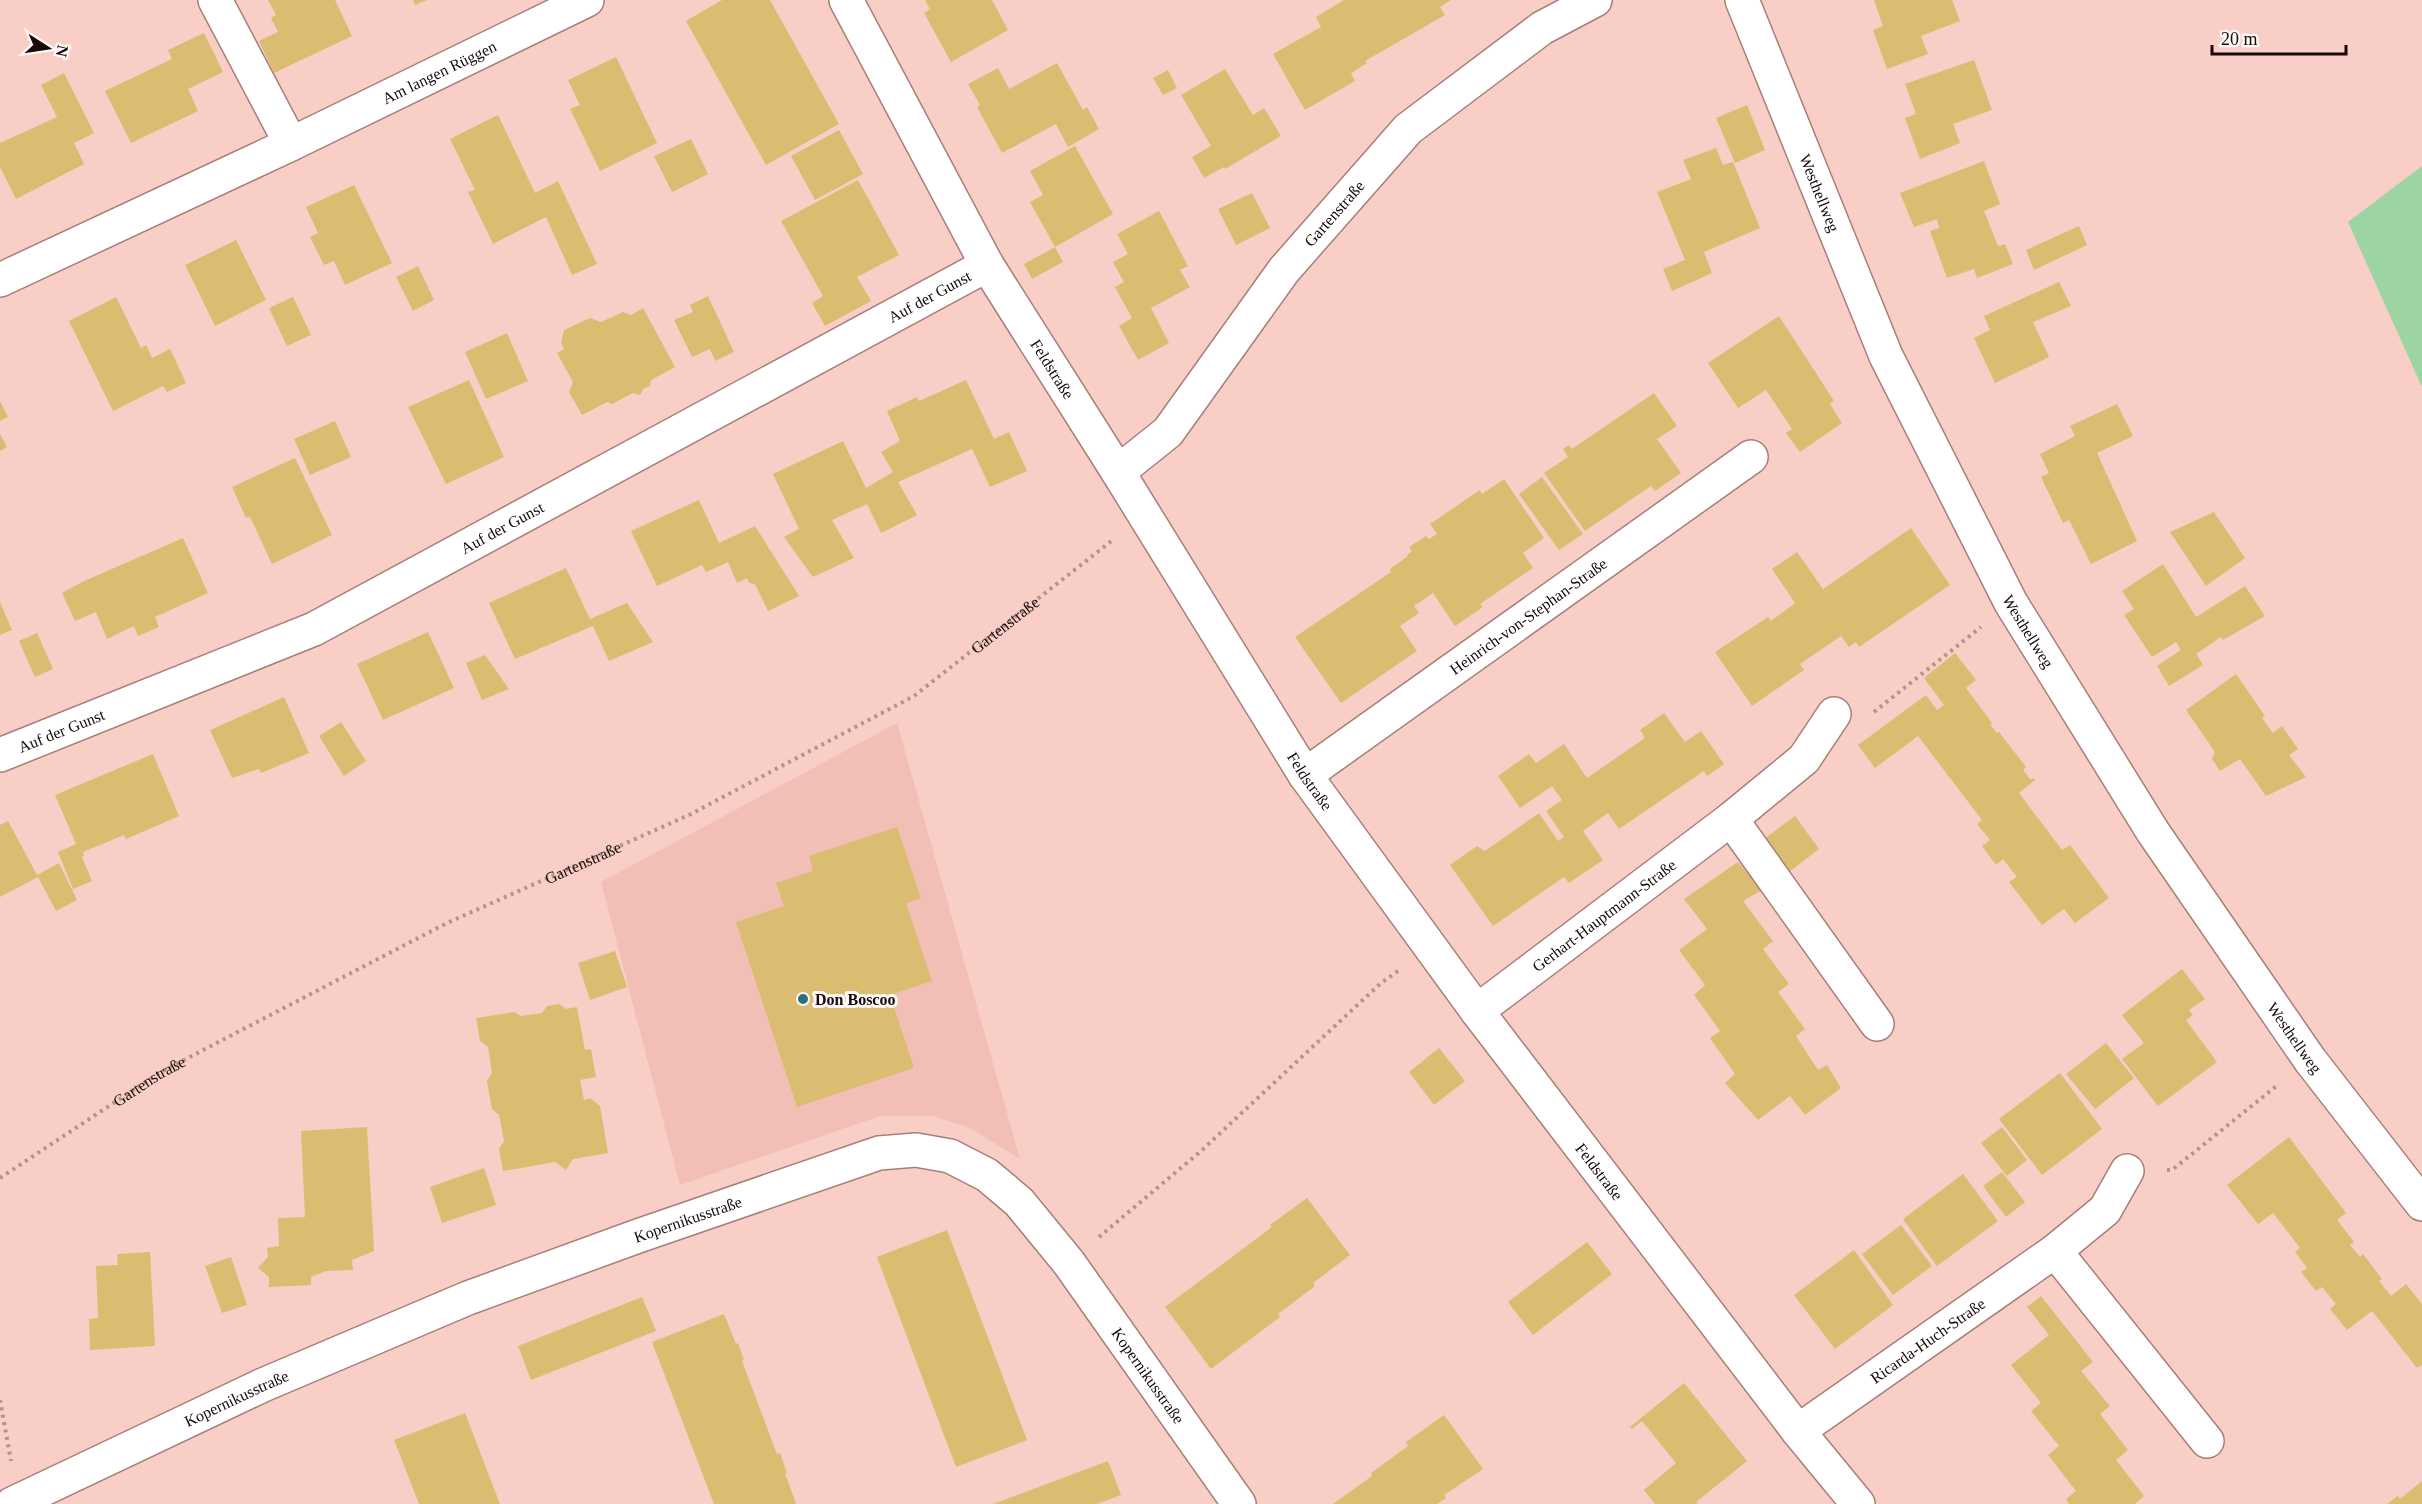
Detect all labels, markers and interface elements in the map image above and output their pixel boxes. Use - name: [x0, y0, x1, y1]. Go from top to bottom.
- north arrow: [18, 18, 78, 78]
- scale bar: [2212, 18, 2346, 56]
- text: 20 m: [2221, 29, 2258, 49]
- street label: Am langen Rüggen: [380, 37, 499, 107]
- text: N: [53, 44, 72, 59]
- street label: Westhellweg: [1796, 152, 1843, 235]
- street label: Gartenstraße: [1301, 177, 1368, 250]
- street label: Auf der Gunst: [885, 267, 974, 326]
- street label: Feldstraße: [1027, 336, 1077, 402]
- street label: Auf der Gunst: [458, 498, 547, 557]
- street label: Heinrich-von-Stephan-Straße: [1447, 555, 1610, 678]
- street label: Westhellweg: [1999, 592, 2057, 671]
- street label: Gartenstraße: [968, 593, 1042, 657]
- street label: Auf der Gunst: [16, 706, 108, 756]
- street label: Feldstraße: [1284, 749, 1336, 814]
- street label: Gartenstraße: [542, 838, 624, 887]
- street label: Gerhart-Hauptmann-Straße: [1529, 856, 1679, 975]
- place label: Don Boscoo: [815, 991, 895, 1008]
- marker: Don Boscoo: [796, 992, 810, 1006]
- street label: Westhellweg: [2264, 999, 2325, 1077]
- street label: Gartenstraße: [110, 1053, 188, 1110]
- street label: Feldstraße: [1572, 1140, 1626, 1203]
- street label: Kopernikusstraße: [632, 1193, 744, 1246]
- street label: Ricarda-Huch-Straße: [1867, 1295, 1988, 1387]
- street label: Kopernikusstraße: [1108, 1325, 1187, 1427]
- street label: Kopernikusstraße: [182, 1367, 291, 1430]

